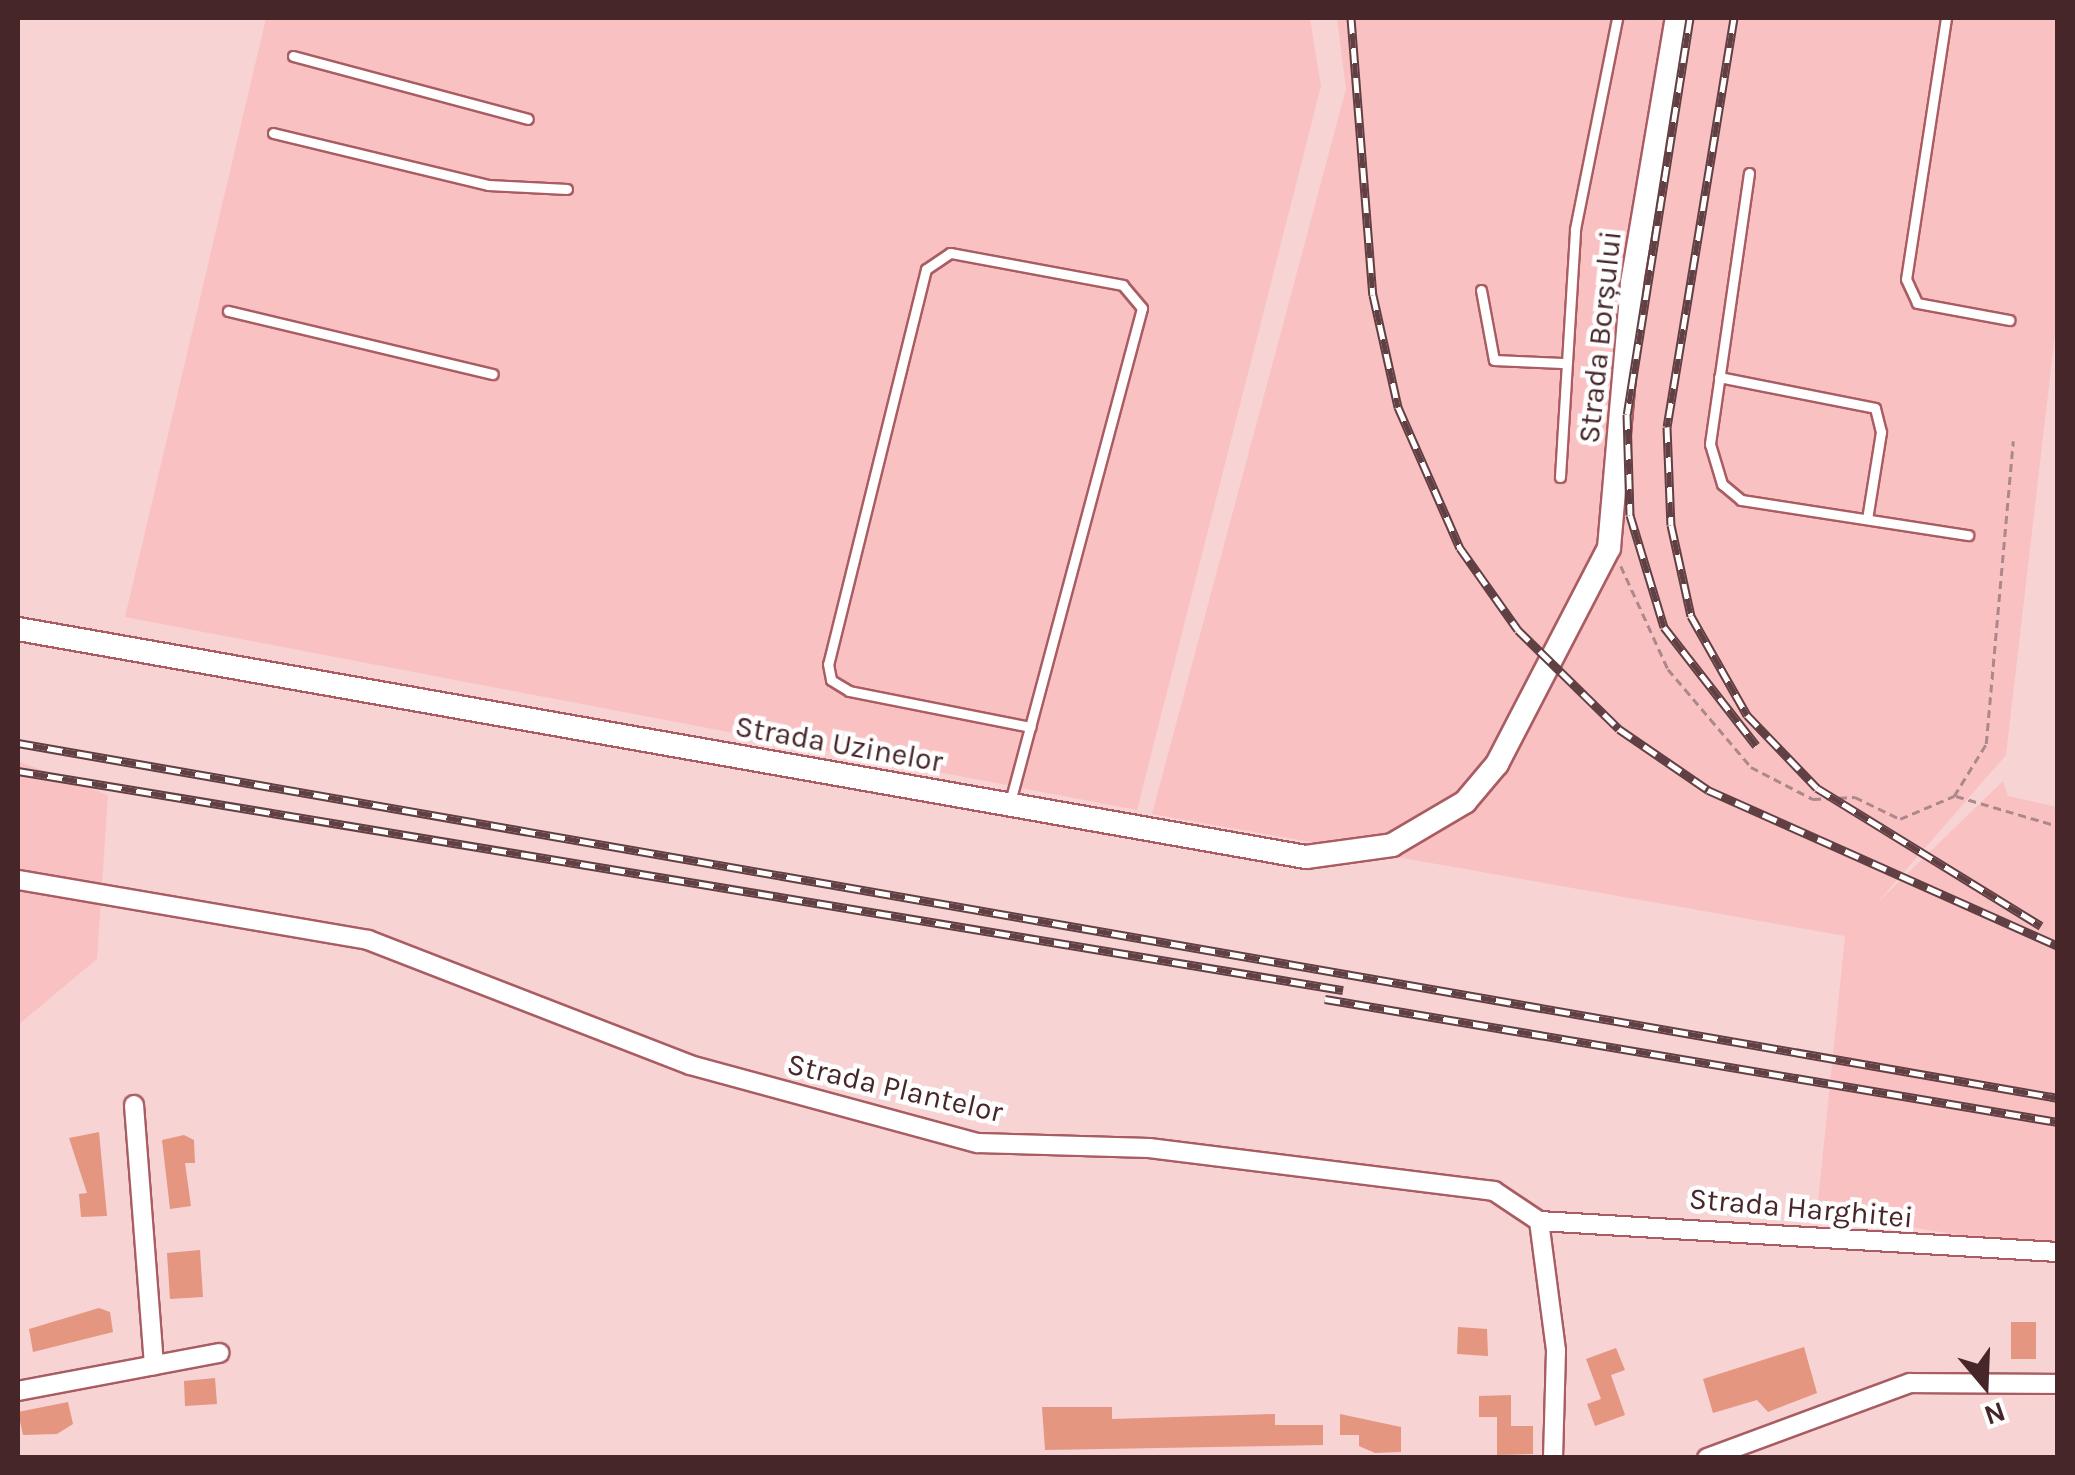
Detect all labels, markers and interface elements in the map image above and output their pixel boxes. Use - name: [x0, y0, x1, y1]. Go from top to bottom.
- street label: Strada Borșului: [1571, 229, 1629, 445]
- street label: Strada Uzinelor: [732, 708, 946, 780]
- street label: Strada Plantelor: [784, 1046, 1006, 1130]
- street label: Strada Harghitei: [1687, 1180, 1915, 1236]
- north arrow: [1935, 1335, 2035, 1435]
- text: N: [1980, 1395, 2010, 1433]

